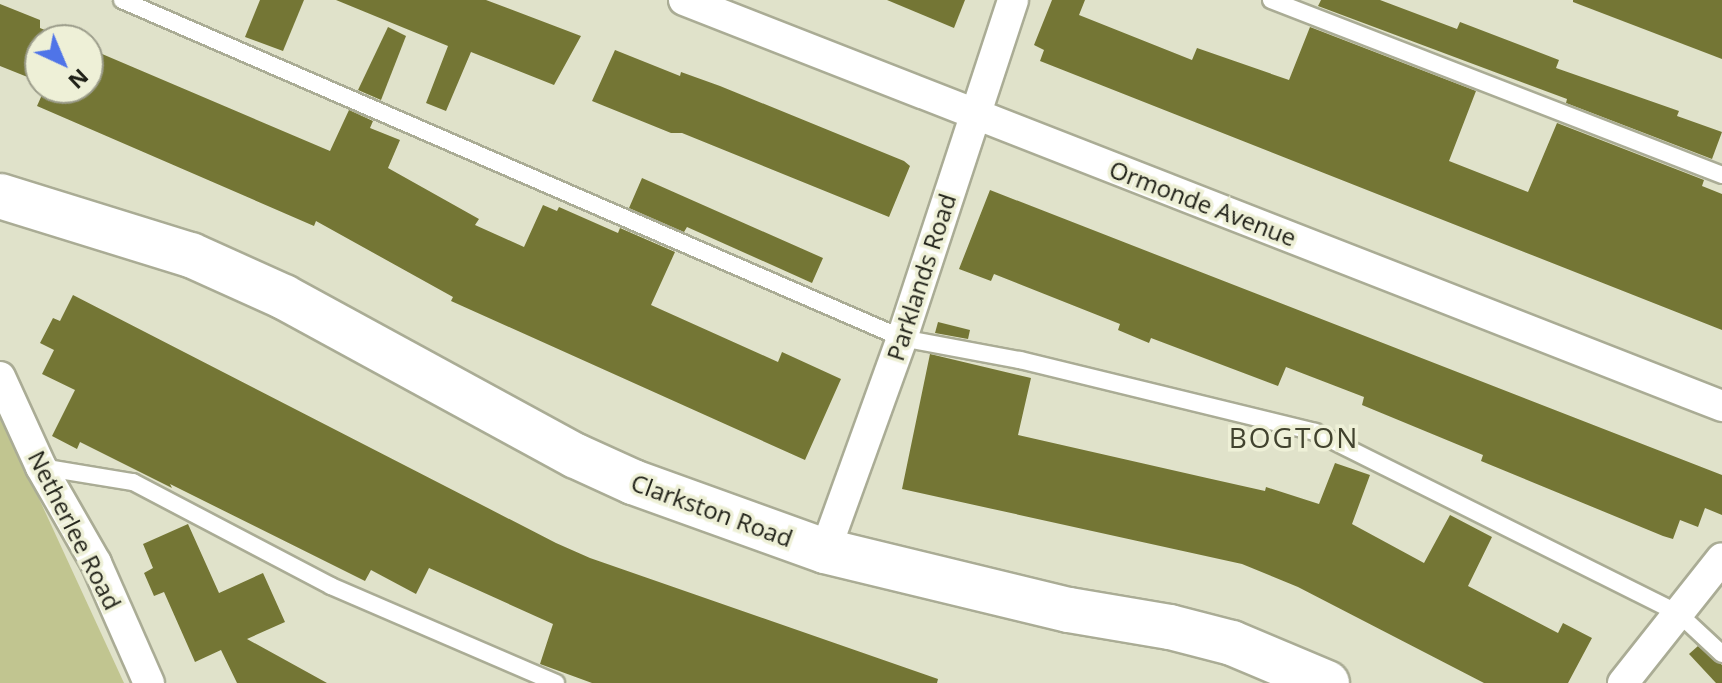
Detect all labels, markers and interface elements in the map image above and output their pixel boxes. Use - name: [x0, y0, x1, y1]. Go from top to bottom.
- north arrow: [24, 24, 104, 104]
- text: N: [62, 63, 96, 97]
- street label: Ormonde Avenue: [1106, 154, 1300, 252]
- street label: Parklands Road: [880, 190, 962, 364]
- district label: BOGTON: [1229, 420, 1359, 454]
- street label: Netherlee Road: [23, 446, 127, 614]
- street label: Clarkston Road: [627, 467, 797, 553]

